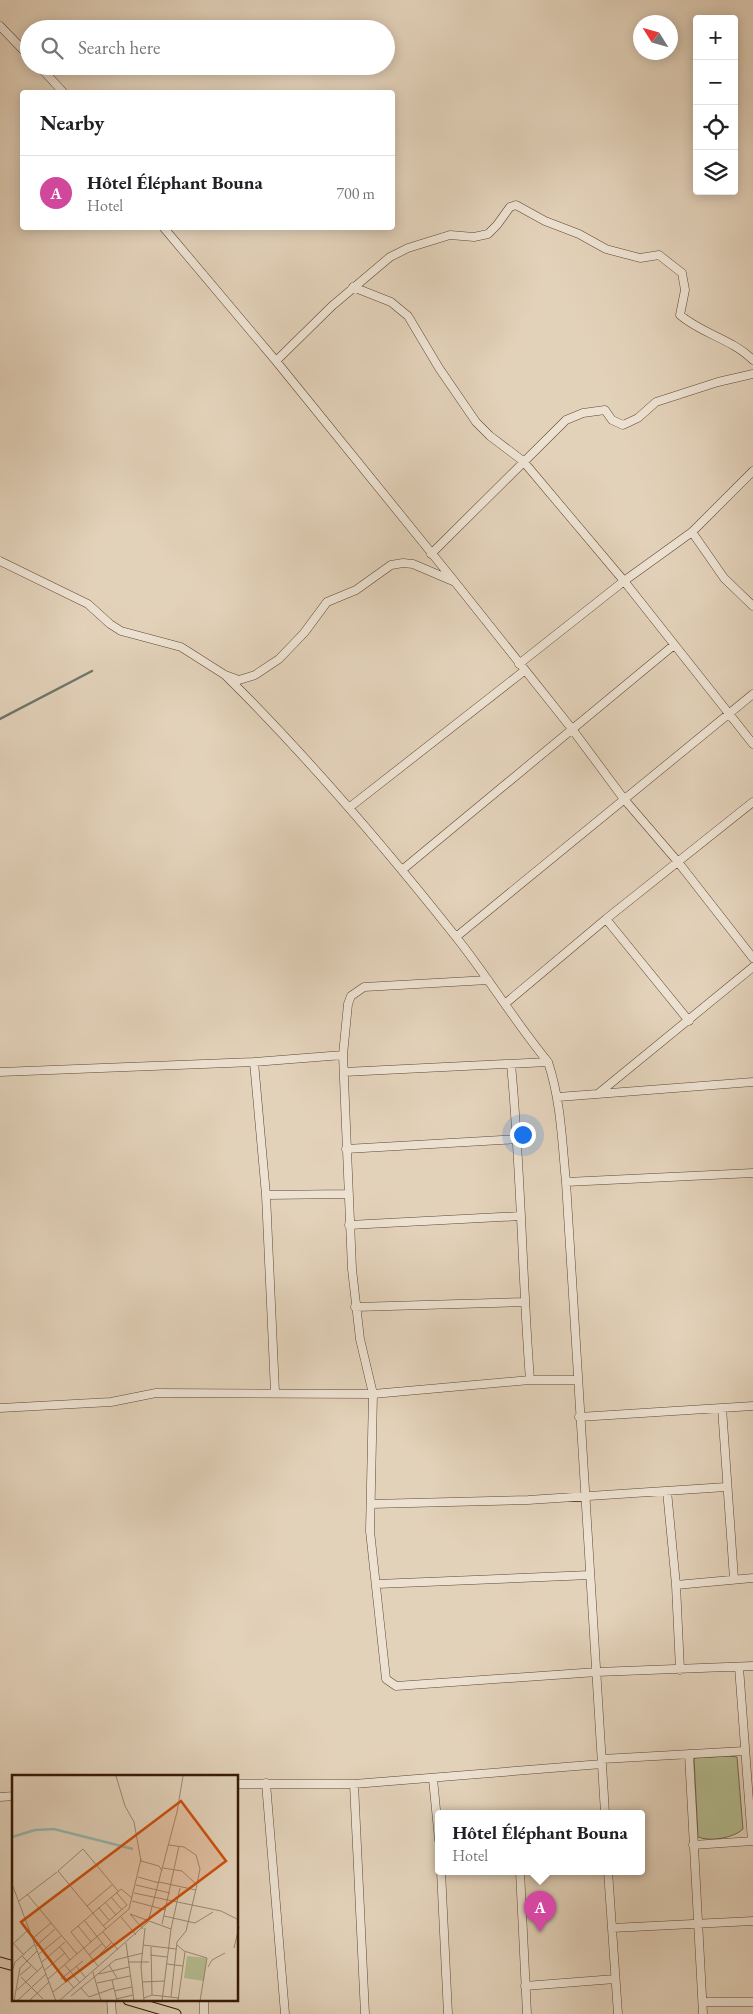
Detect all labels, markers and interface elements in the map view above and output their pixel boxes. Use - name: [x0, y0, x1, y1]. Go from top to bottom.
- north arrow: [633, 15, 678, 60]
- map controls: [693, 15, 738, 195]
- button: +: [693, 15, 738, 60]
- search box: [20, 20, 395, 75]
- icon: search: [38, 34, 66, 62]
- text: Search here: [78, 35, 160, 60]
- button: −: [693, 60, 738, 105]
- button: locate: [693, 105, 738, 150]
- text: Nearby: [40, 109, 104, 136]
- button: layers: [693, 150, 738, 195]
- text: Hôtel Éléphant Bouna: [87, 170, 263, 195]
- text: A: [50, 183, 62, 204]
- text: 700 m: [336, 183, 375, 204]
- text: Hotel: [87, 195, 123, 216]
- your location: [510, 1122, 536, 1148]
- inset map: [12, 1775, 239, 2002]
- popup: [435, 1810, 645, 1875]
- text: Hôtel Éléphant Bouna: [452, 1820, 628, 1845]
- text: Hotel: [452, 1845, 488, 1866]
- pin: A: [524, 1891, 556, 1932]

